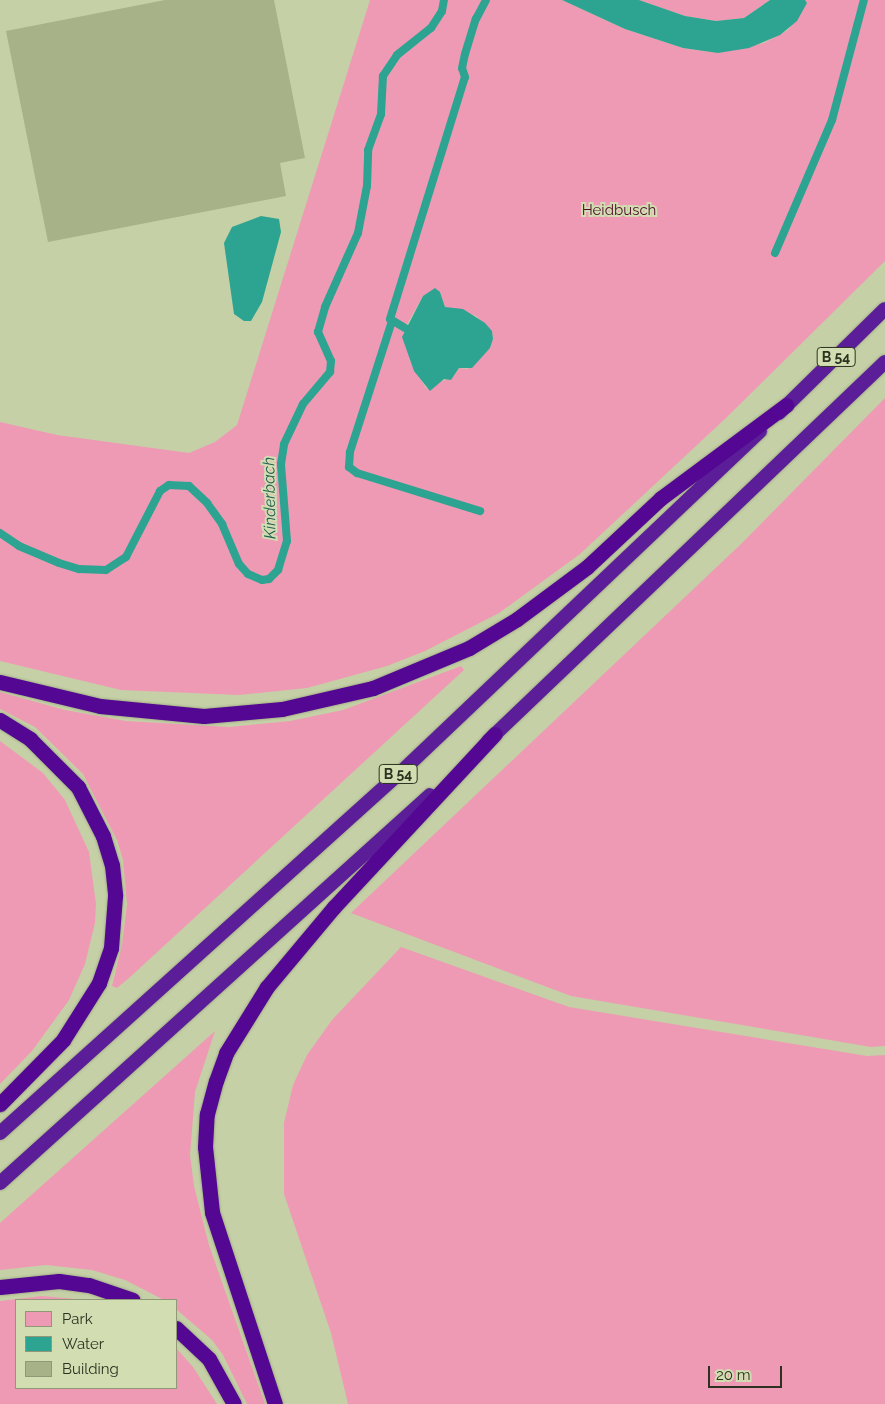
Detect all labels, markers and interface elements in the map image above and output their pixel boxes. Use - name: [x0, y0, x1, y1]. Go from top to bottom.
- park label: Heidbusch: [582, 202, 656, 220]
- road number: B 54: [816, 346, 856, 368]
- water label: Kinderbach: [260, 457, 280, 539]
- road number: B 54: [378, 762, 418, 786]
- legend: [15, 1299, 178, 1389]
- text: Park: [62, 1310, 93, 1328]
- text: Water: [62, 1335, 104, 1353]
- scale bar: [710, 1356, 784, 1388]
- text: Building: [62, 1360, 119, 1378]
- text: 20 m: [716, 1366, 751, 1384]

